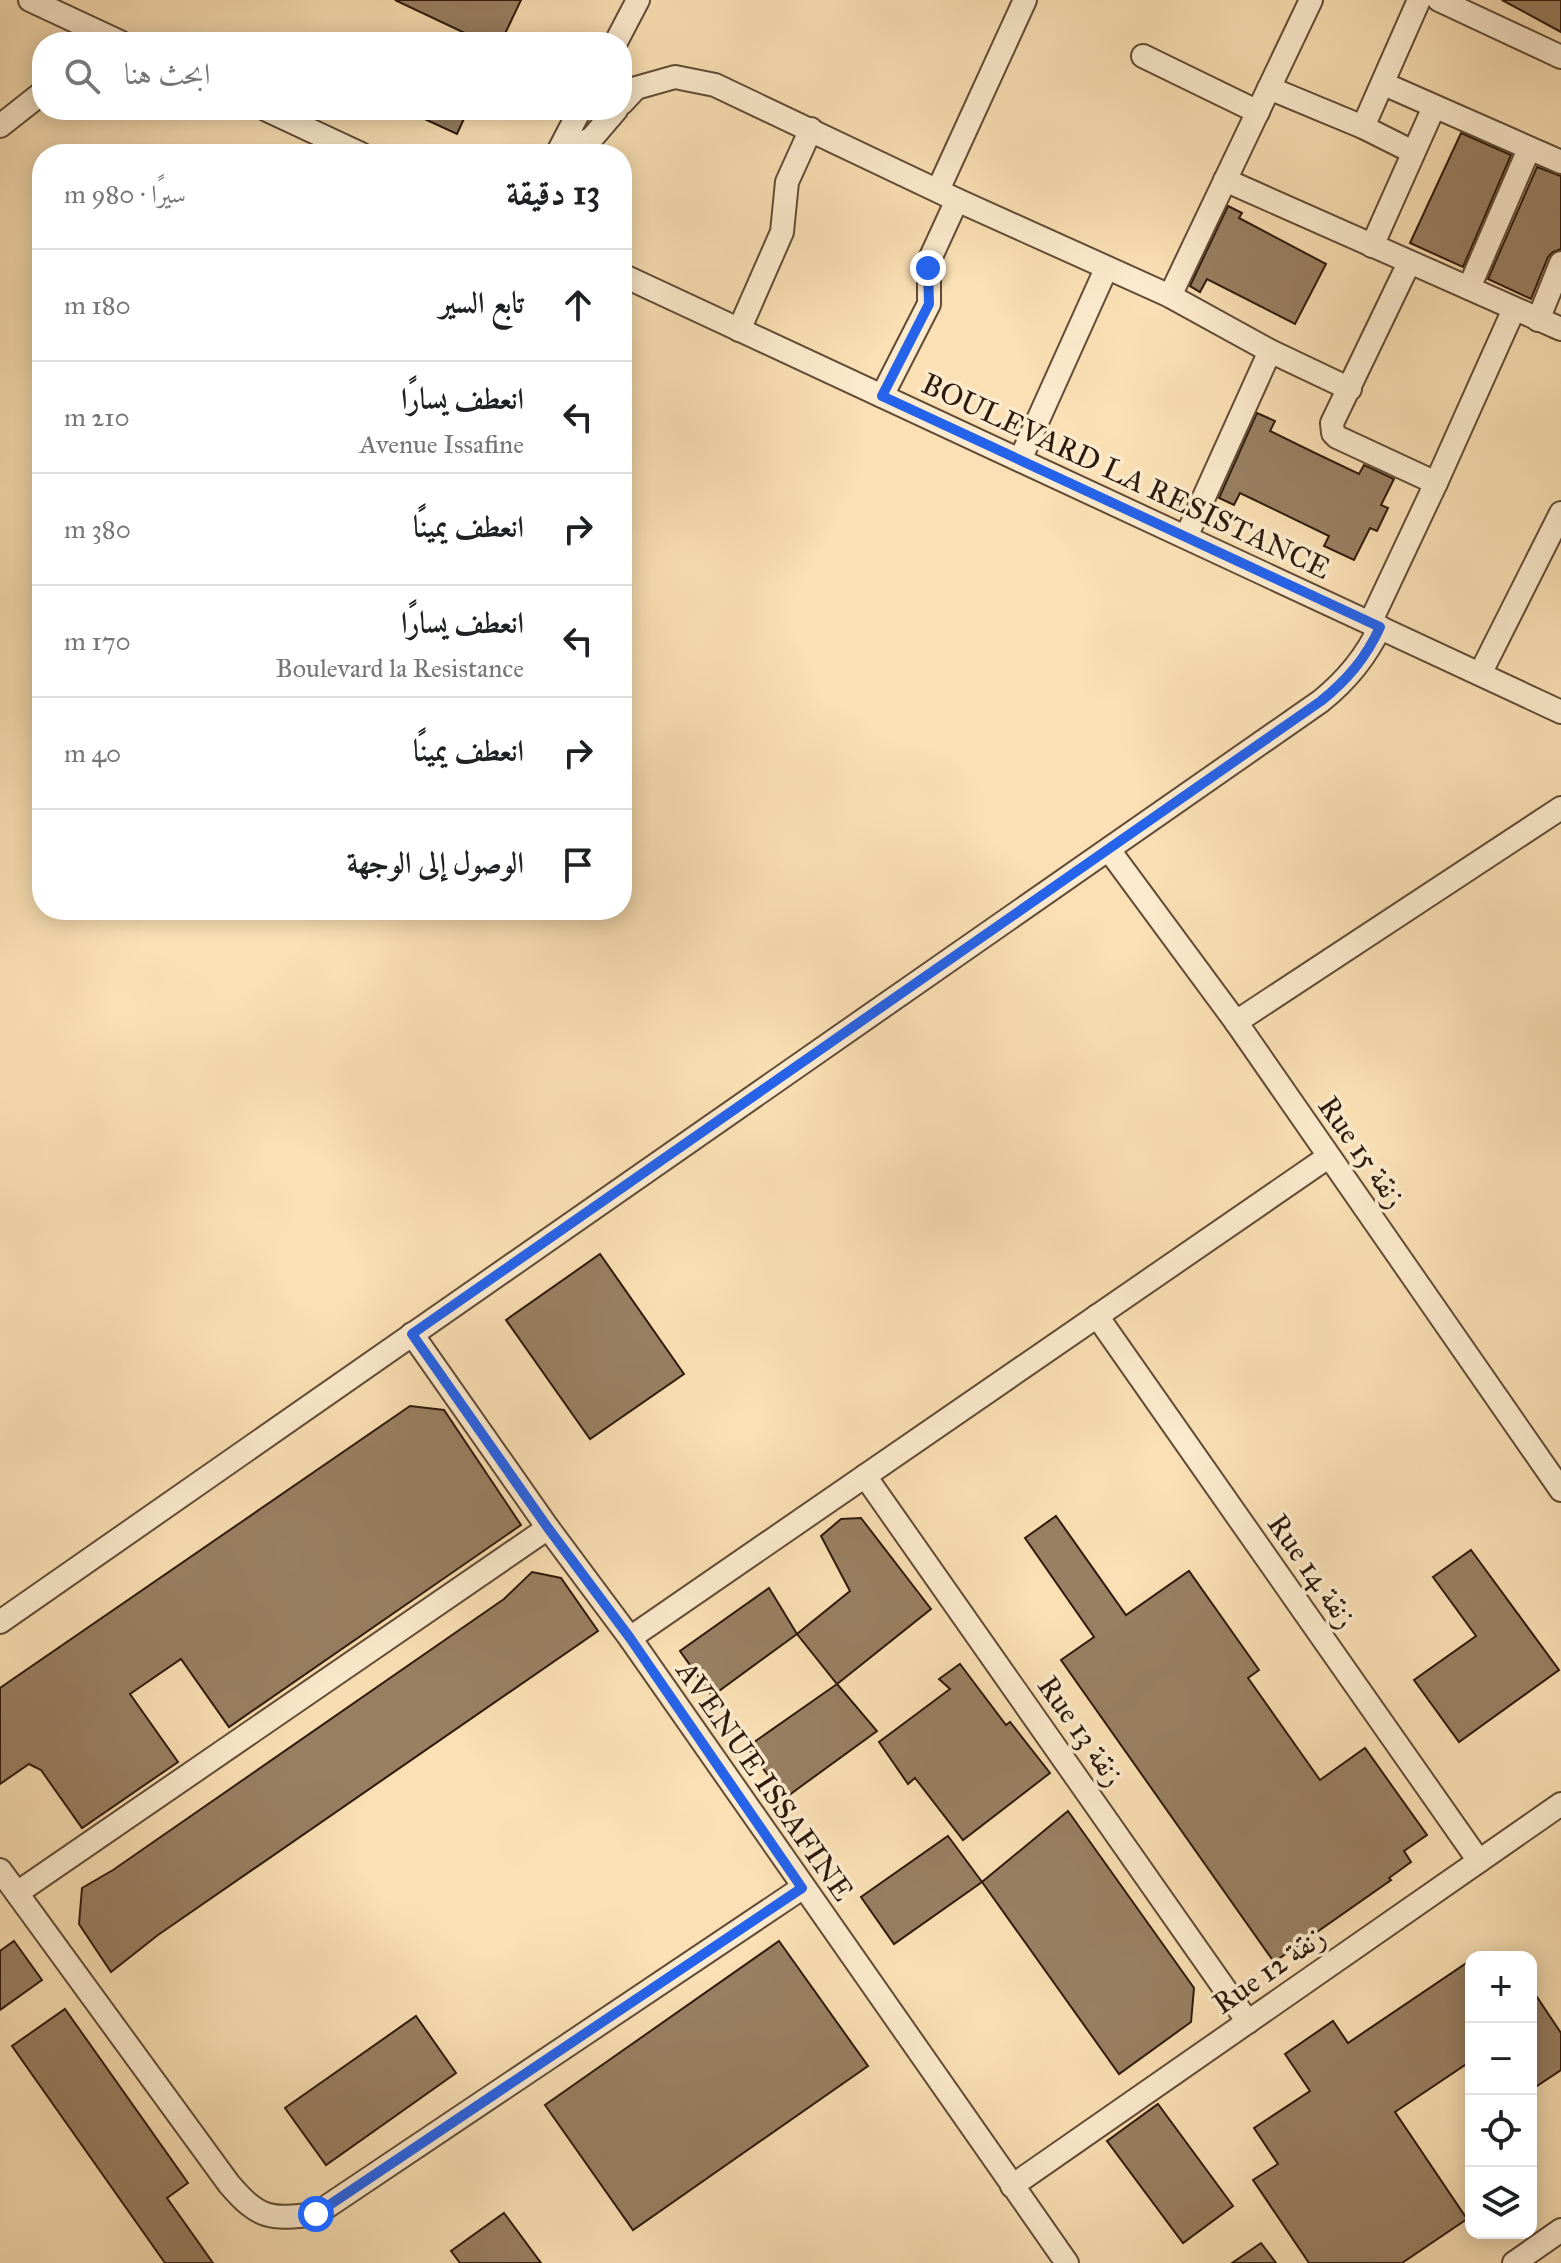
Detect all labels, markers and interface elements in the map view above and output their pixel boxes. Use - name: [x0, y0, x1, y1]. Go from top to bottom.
- search box: [32, 32, 632, 120]
- icon: search: [60, 54, 104, 98]
- text: ابحث هنا: [124, 56, 210, 92]
- text: 13 دقيقة: [506, 172, 600, 213]
- text: سيرًا · 980 m: [64, 178, 186, 210]
- route end: [910, 250, 946, 286]
- icon: ahead: [556, 283, 600, 327]
- text: تابع السير: [439, 285, 524, 321]
- text: 180 m: [64, 289, 131, 321]
- street label: BOULEVARD LA RESISTANCE: [916, 365, 1336, 587]
- text: انعطف يسارًا: [401, 381, 524, 417]
- icon: left: [556, 395, 600, 439]
- text: 210 m: [64, 401, 130, 433]
- text: Avenue Issafine: [360, 428, 524, 460]
- icon: right: [556, 507, 600, 551]
- text: انعطف يمينًا: [413, 509, 524, 545]
- text: 380 m: [64, 513, 131, 545]
- text: انعطف يسارًا: [401, 605, 524, 641]
- icon: left: [556, 619, 600, 663]
- text: 170 m: [64, 625, 131, 657]
- text: Boulevard la Resistance: [276, 652, 524, 684]
- icon: right: [556, 731, 600, 775]
- text: انعطف يمينًا: [413, 733, 524, 769]
- text: 40 m: [64, 737, 121, 769]
- icon: arrive: [556, 843, 600, 887]
- text: الوصول إلى الوجهة: [347, 845, 524, 881]
- street label: Rue 15 زنقة: [1310, 1089, 1414, 1215]
- street label: Rue 14 زنقة: [1260, 1507, 1364, 1635]
- street label: AVENUE ISSAFINE: [668, 1653, 861, 1908]
- street label: Rue 13 زنقة: [1030, 1669, 1132, 1793]
- street label: Rue 12 زنقة: [1206, 1918, 1332, 2022]
- map controls: [1465, 1951, 1537, 2239]
- button: +: [1465, 1951, 1537, 2023]
- button: −: [1465, 2023, 1537, 2095]
- button: locate: [1465, 2095, 1537, 2167]
- button: layers: [1465, 2167, 1537, 2239]
- route start: [298, 2196, 334, 2232]

